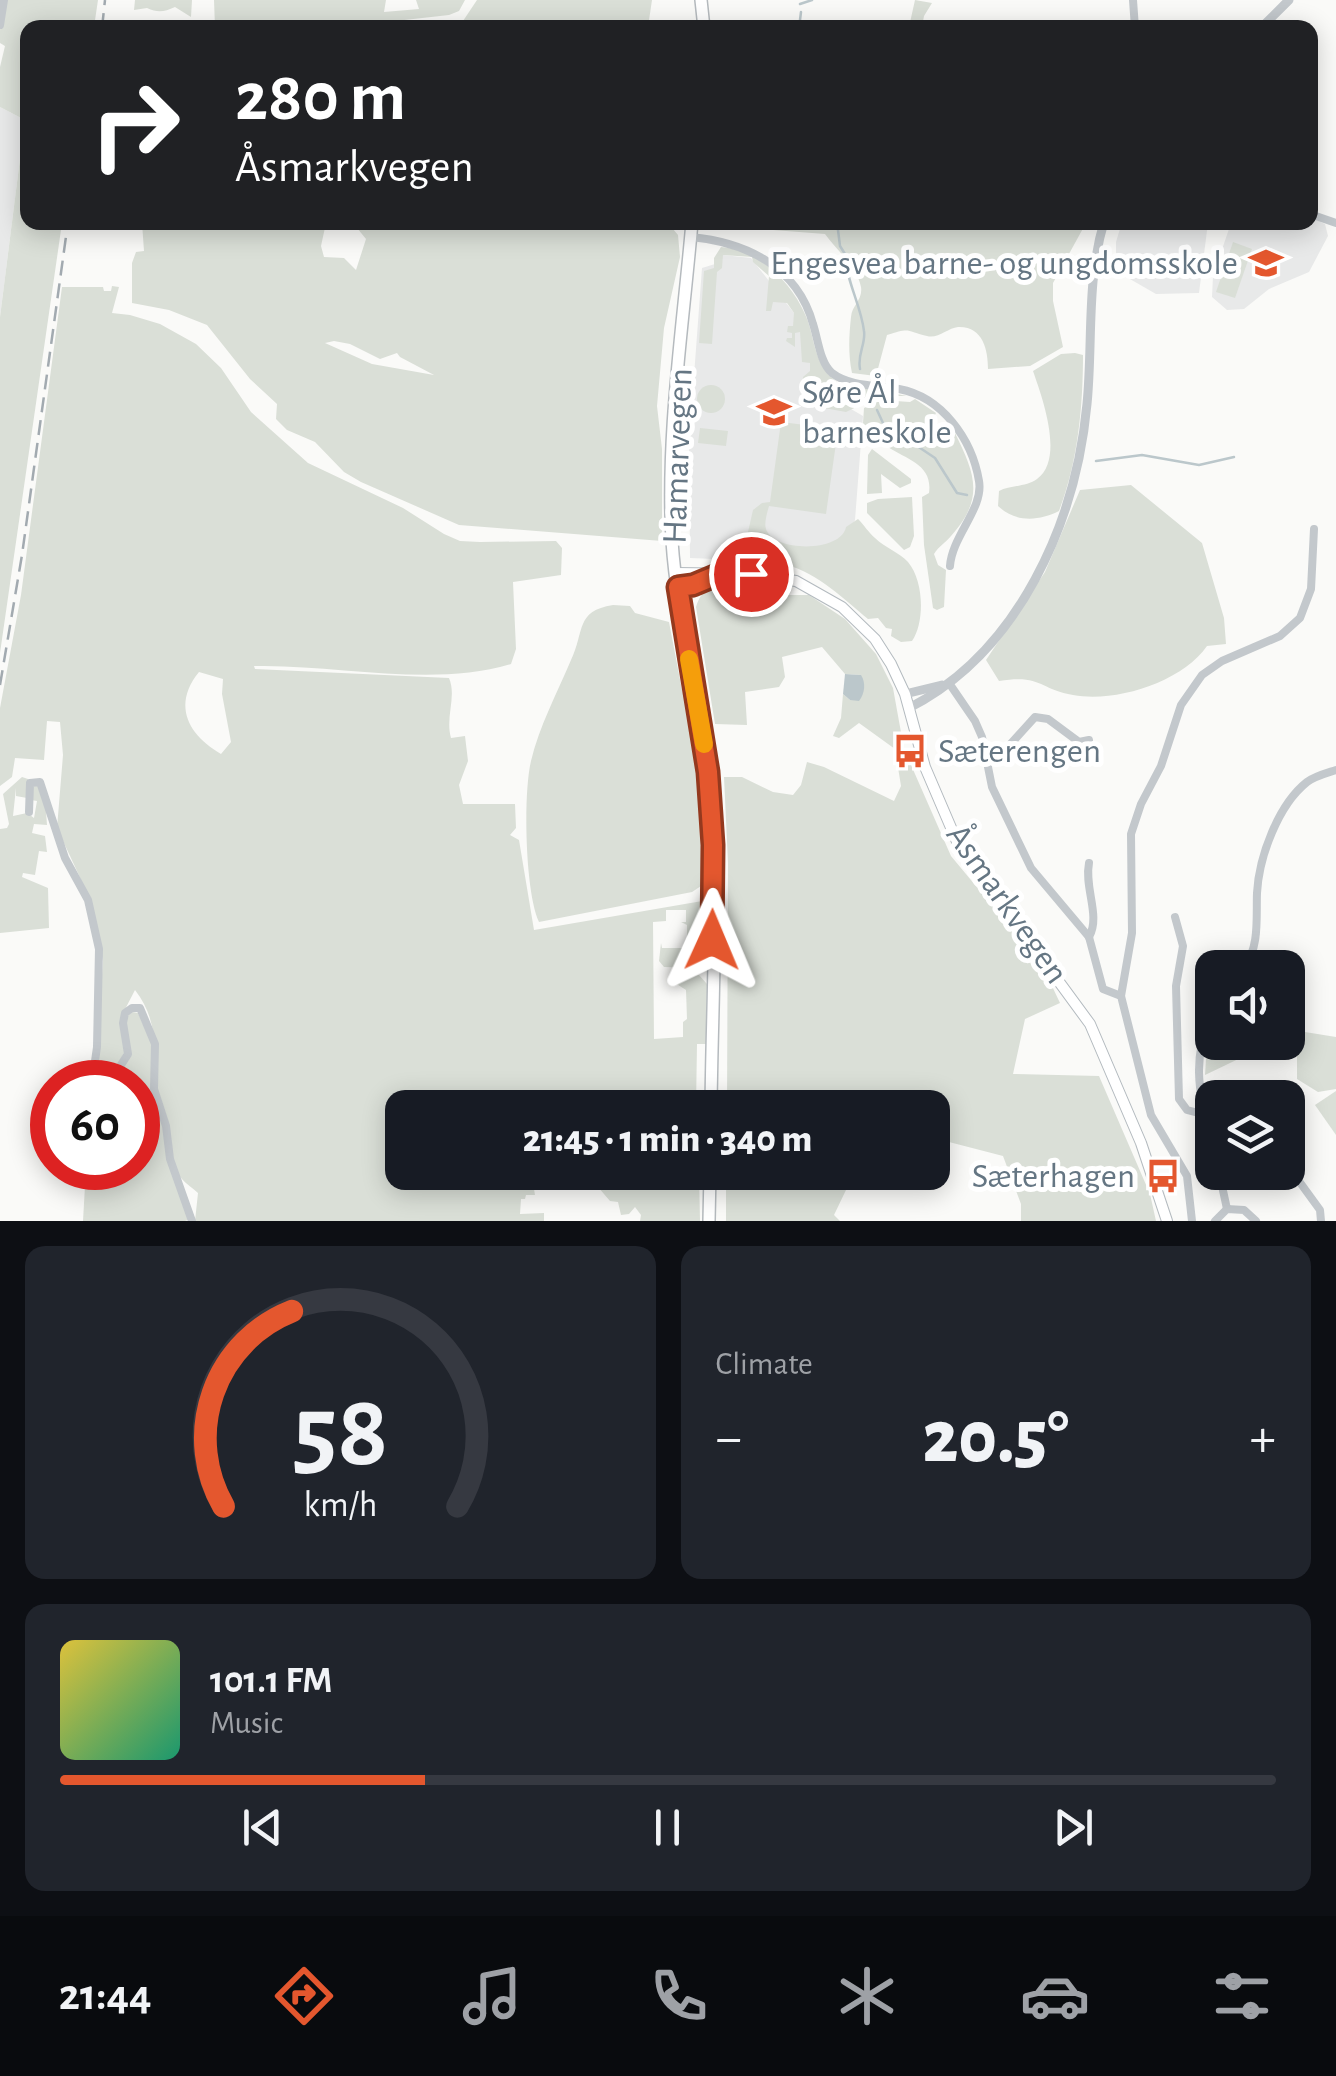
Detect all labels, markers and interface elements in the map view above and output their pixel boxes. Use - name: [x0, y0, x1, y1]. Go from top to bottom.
- icon: right: [70, 60, 200, 190]
- text: 280 m: [235, 63, 406, 133]
- text: Åsmarkvegen: [235, 145, 474, 190]
- school or university icon: Engesvea barne- og ungdomsskole: [1247, 244, 1285, 282]
- place label: Engesvea barne- og ungdomsskole: [770, 246, 1238, 281]
- street label: Hamarvegen: [657, 367, 699, 545]
- place label: Søre Ål barneskole: [802, 372, 952, 450]
- school or university icon: Søre Ål barneskole: [755, 393, 793, 431]
- pin: [709, 532, 794, 617]
- icon: arrive: [724, 547, 779, 602]
- bus stop icon: Sæterengen: [891, 732, 929, 770]
- place label: Sæterengen: [938, 734, 1101, 769]
- street label: Åsmarkvegen: [939, 816, 1077, 990]
- position arrow: [660, 888, 764, 992]
- map controls: [1195, 950, 1305, 1190]
- button: sound: [1195, 950, 1305, 1060]
- speed limit sign: 60: [30, 1060, 160, 1190]
- button: layers: [1195, 1080, 1305, 1190]
- text: 21:45 · 1 min · 340 m: [523, 1121, 812, 1159]
- bus stop icon: Sæterhagen: [1144, 1157, 1182, 1195]
- place label: Sæterhagen: [972, 1159, 1135, 1194]
- text: Climate: [716, 1348, 813, 1380]
- text: 58: [292, 1381, 388, 1485]
- text: 20.5°: [922, 1401, 1069, 1476]
- text: −: [716, 1411, 742, 1466]
- text: +: [1250, 1411, 1276, 1466]
- text: km/h: [303, 1487, 377, 1523]
- text: 101.1 FM: [210, 1662, 333, 1700]
- text: Music: [210, 1707, 283, 1739]
- icon: previous: [235, 1800, 290, 1855]
- icon: pause: [640, 1800, 695, 1855]
- icon: next: [1046, 1800, 1101, 1855]
- icon: directions: [269, 1961, 339, 2031]
- icon: music: [457, 1961, 527, 2031]
- icon: phone: [644, 1961, 714, 2031]
- icon: climate: [832, 1961, 902, 2031]
- icon: car: [1020, 1961, 1090, 2031]
- icon: filters: [1207, 1961, 1277, 2031]
- text: 21:44: [59, 1973, 152, 2018]

